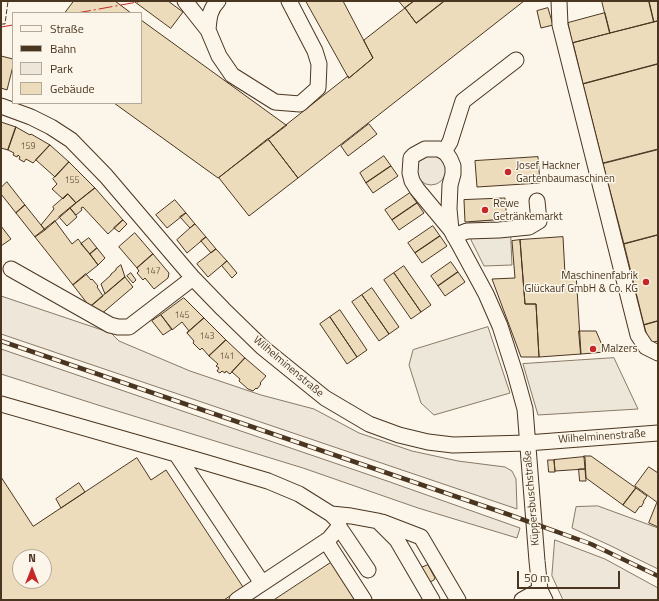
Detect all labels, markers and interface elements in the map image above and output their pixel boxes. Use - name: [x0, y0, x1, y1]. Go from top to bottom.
- legend: [12, 12, 142, 104]
- text: Straße: [50, 19, 84, 38]
- text: Bahn: [50, 39, 76, 58]
- text: Park: [50, 59, 73, 78]
- text: Gebäude: [50, 79, 95, 98]
- house number: 159: [20, 142, 36, 152]
- place label: Josef Hackner Gartenbaumaschinen: [516, 159, 615, 185]
- marker: Josef Hackner Gartenbaumaschinen: [503, 167, 513, 177]
- house number: 155: [64, 176, 80, 186]
- place label: Rewe Getränkemarkt: [493, 197, 563, 223]
- marker: Rewe Getränkemarkt: [480, 205, 490, 215]
- house number: 147: [145, 267, 161, 277]
- place label: Maschinenfabrik Glückauf GmbH & Co. KG: [525, 269, 638, 295]
- marker: Maschinenfabrik Glückauf GmbH & Co. KG: [641, 277, 651, 287]
- house number: 145: [174, 311, 190, 321]
- house number: 143: [199, 332, 215, 342]
- street label: Wilhelminenstraße: [250, 334, 326, 400]
- place label: Malzers: [601, 342, 638, 356]
- marker: Malzers: [588, 344, 598, 354]
- house number: 141: [219, 352, 235, 362]
- street label: Wilhelminenstraße: [558, 427, 646, 447]
- street label: Küppersbuschstraße: [521, 450, 543, 546]
- north arrow: [12, 549, 52, 589]
- text: N: [28, 550, 36, 566]
- scale bar: [519, 563, 622, 589]
- text: 50 m: [524, 568, 550, 587]

